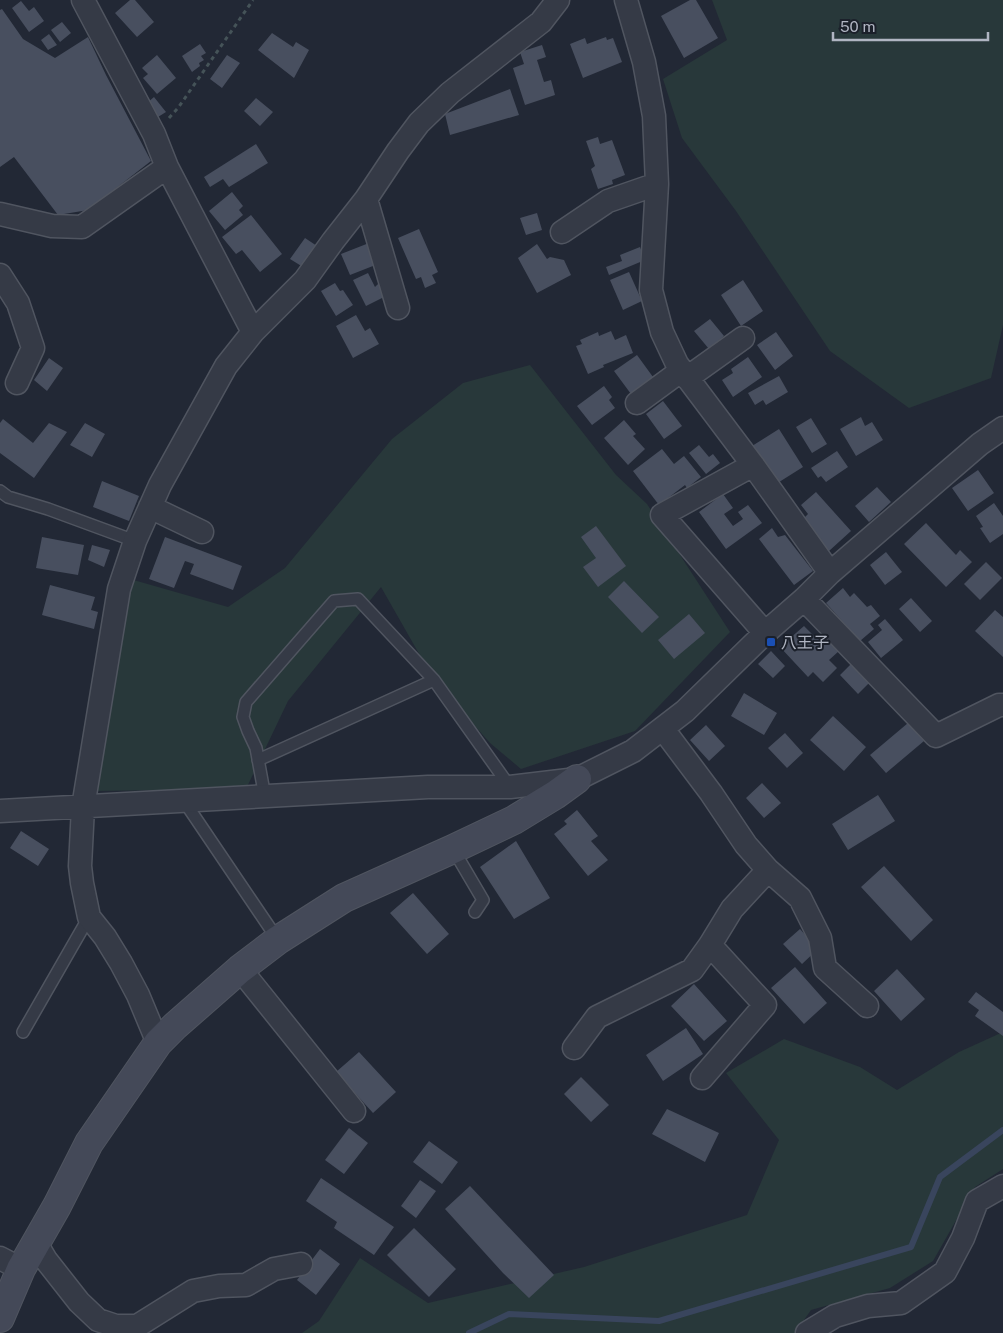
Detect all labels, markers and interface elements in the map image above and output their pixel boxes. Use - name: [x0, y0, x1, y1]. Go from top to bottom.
- scale bar: [833, 10, 988, 42]
- text: 50 m: [840, 18, 875, 35]
- place label: 八王子: [781, 633, 829, 652]
- marker: 八王子: [765, 636, 777, 648]

